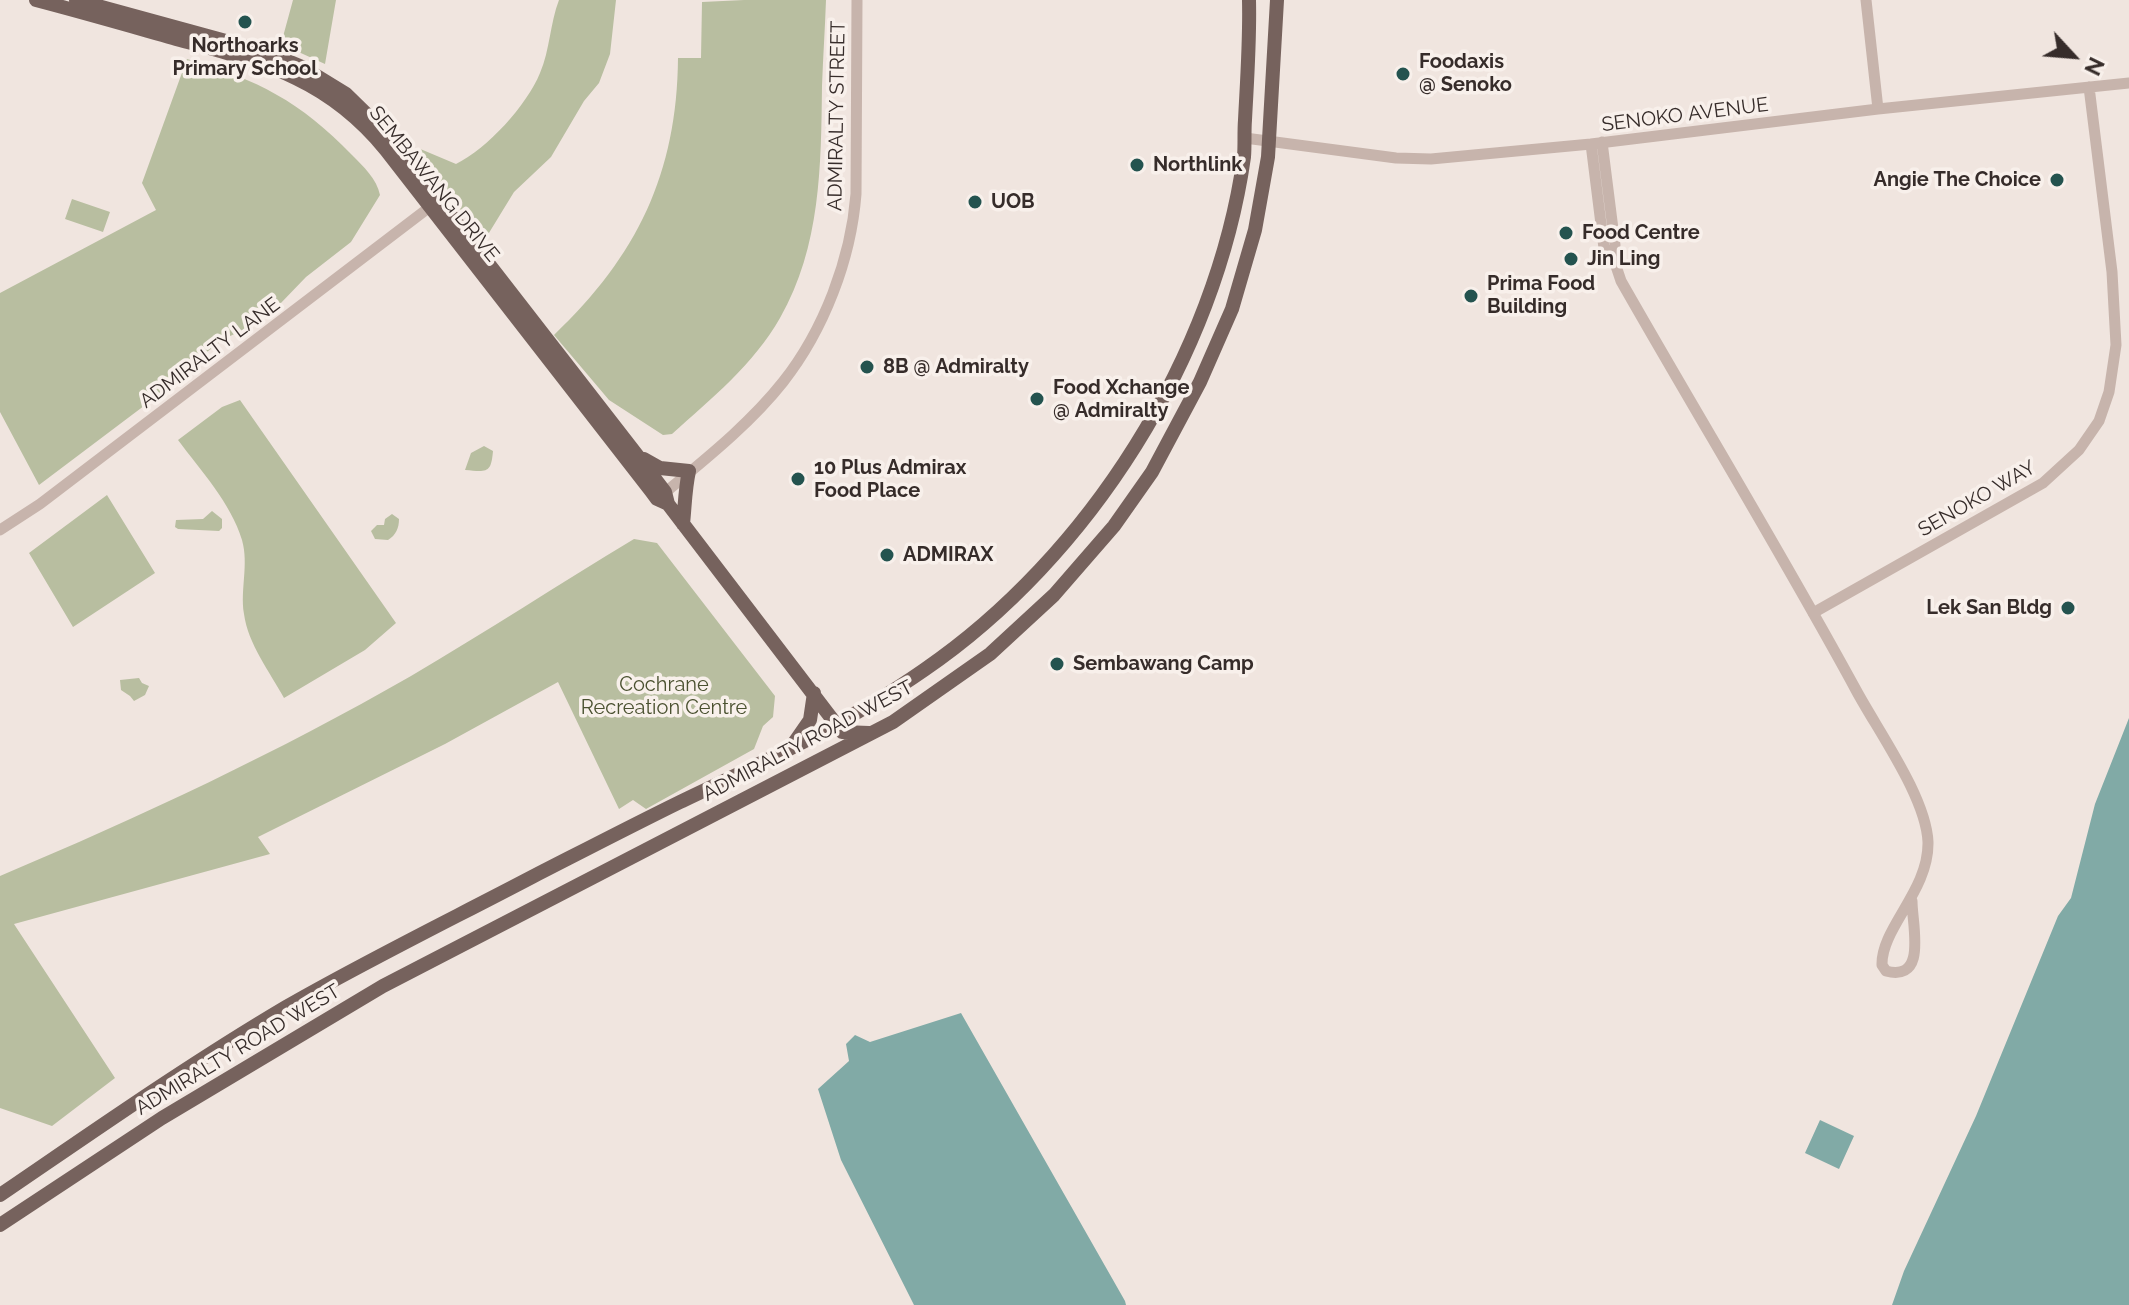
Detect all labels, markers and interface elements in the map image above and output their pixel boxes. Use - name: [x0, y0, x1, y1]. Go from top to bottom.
- marker: Northoarks Primary School: [236, 13, 254, 31]
- north arrow: [2033, 16, 2113, 96]
- street label: ADMIRALTY STREET: [823, 21, 851, 211]
- place label: Northoarks Primary School: [172, 34, 318, 81]
- place label: Foodaxis @ Senoko: [1419, 50, 1512, 97]
- text: N: [2079, 53, 2110, 80]
- marker: Foodaxis @ Senoko: [1394, 65, 1412, 83]
- street label: SENOKO AVENUE: [1600, 93, 1770, 137]
- street label: SEMBAWANG DRIVE: [364, 101, 504, 267]
- place label: Northlink: [1153, 153, 1242, 177]
- marker: Northlink: [1128, 156, 1146, 174]
- place label: Angie The Choice: [1874, 168, 2041, 192]
- marker: Angie The Choice: [2048, 171, 2066, 189]
- place label: UOB: [991, 190, 1035, 214]
- marker: UOB: [966, 193, 984, 211]
- place label: Food Centre: [1582, 221, 1700, 245]
- marker: Food Centre: [1557, 224, 1575, 242]
- place label: Jin Ling: [1587, 247, 1660, 271]
- marker: Jin Ling: [1562, 250, 1580, 268]
- place label: Prima Food Building: [1487, 272, 1595, 319]
- marker: Prima Food Building: [1462, 287, 1480, 305]
- street label: ADMIRALTY LANE: [135, 292, 285, 414]
- place label: 8B @ Admiralty: [883, 355, 1029, 379]
- marker: 8B @ Admiralty: [858, 358, 876, 376]
- place label: Food Xchange @ Admiralty: [1053, 376, 1189, 423]
- marker: Food Xchange @ Admiralty: [1028, 390, 1046, 408]
- place label: 10 Plus Admirax Food Place: [814, 456, 966, 503]
- street label: SENOKO WAY: [1914, 456, 2040, 542]
- marker: 10 Plus Admirax Food Place: [789, 470, 807, 488]
- place label: ADMIRAX: [903, 543, 993, 567]
- marker: ADMIRAX: [878, 546, 896, 564]
- place label: Lek San Bldg: [1926, 596, 2052, 620]
- marker: Lek San Bldg: [2059, 599, 2077, 617]
- place label: Sembawang Camp: [1073, 652, 1254, 676]
- marker: Sembawang Camp: [1048, 655, 1066, 673]
- park label: Cochrane Recreation Centre: [581, 673, 747, 720]
- street label: ADMIRALTY ROAD WEST: [699, 675, 917, 807]
- street label: ADMIRALTY ROAD WEST: [131, 979, 345, 1121]

